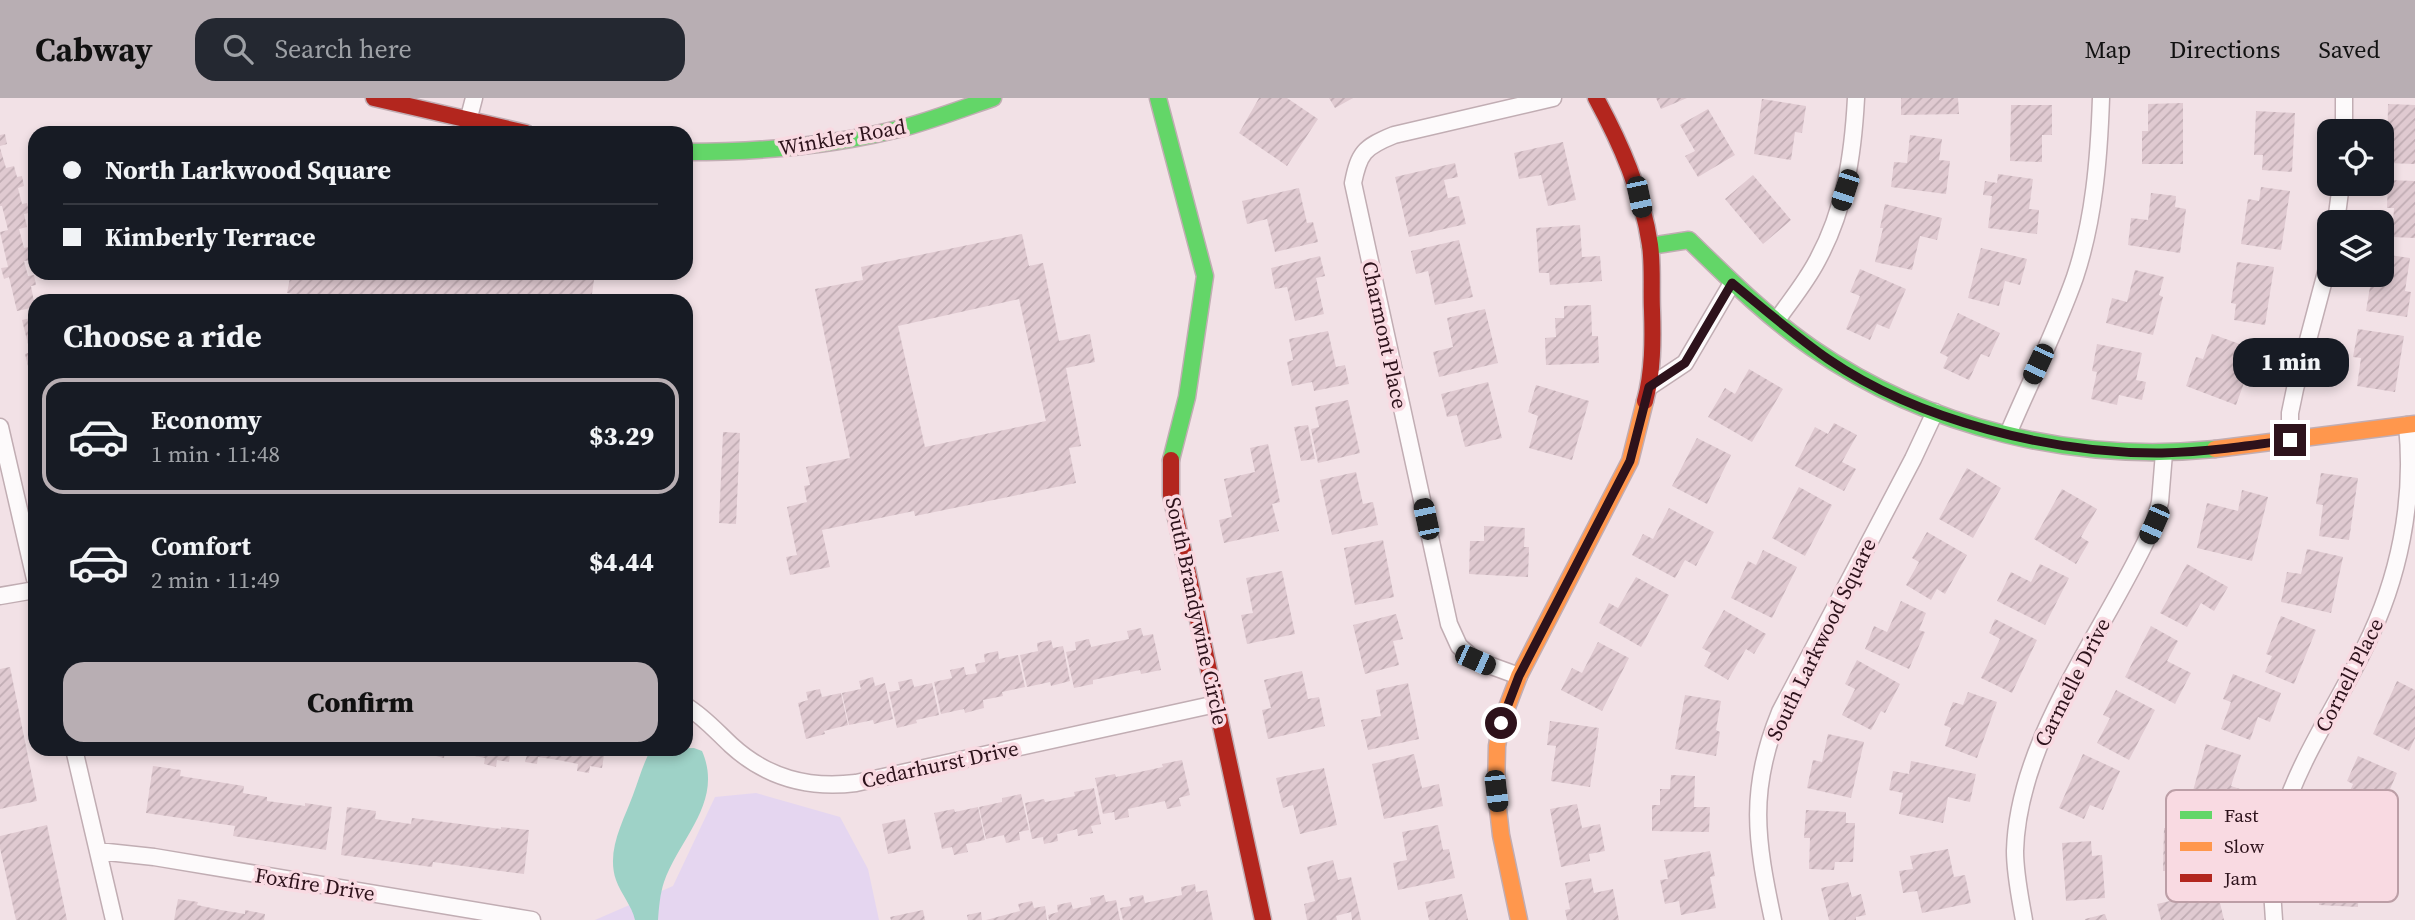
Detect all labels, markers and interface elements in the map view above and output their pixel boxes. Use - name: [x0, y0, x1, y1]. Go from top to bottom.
- search box: [195, 18, 685, 81]
- text: Cabway: [35, 27, 153, 72]
- icon: search: [219, 30, 257, 68]
- text: Search here: [275, 31, 412, 67]
- text: Map: [2084, 33, 2131, 66]
- text: Directions: [2169, 33, 2280, 66]
- text: Saved: [2318, 33, 2380, 66]
- street label: Winkler Road: [776, 112, 908, 162]
- map controls: [2317, 119, 2394, 287]
- button: locate: [2317, 119, 2394, 196]
- text: North Larkwood Square: [105, 152, 391, 188]
- car: [1829, 167, 1862, 213]
- car: [1625, 174, 1654, 220]
- button: layers: [2317, 210, 2394, 287]
- text: Kimberly Terrace: [105, 219, 315, 255]
- street label: Charmont Place: [1355, 259, 1415, 411]
- text: Choose a ride: [63, 314, 262, 358]
- callout: 1 min: [2232, 338, 2348, 388]
- car: [2020, 341, 2057, 387]
- text: 1 min: [2261, 346, 2321, 378]
- text: Economy: [151, 402, 262, 438]
- icon: car: [67, 405, 130, 468]
- text: $3.29: [589, 418, 654, 454]
- route end: [2274, 424, 2306, 456]
- text: 1 min · 11:48: [151, 438, 280, 470]
- street label: South Brandywine Circle: [1159, 494, 1235, 728]
- car: [1412, 496, 1441, 542]
- car: [2136, 501, 2173, 547]
- text: Comfort: [151, 528, 251, 564]
- icon: car: [67, 531, 130, 594]
- street label: South Larkwood Square: [1759, 533, 1883, 745]
- text: $4.44: [589, 544, 654, 580]
- text: 2 min · 11:49: [151, 564, 280, 596]
- street label: Carmelle Drive: [2027, 613, 2117, 751]
- street label: Cornell Place: [2308, 613, 2390, 737]
- car: [1452, 642, 1499, 678]
- button: Confirm: [63, 662, 658, 742]
- route start: [1485, 707, 1517, 739]
- street label: Cedarhurst Drive: [859, 733, 1021, 795]
- car: [1484, 769, 1509, 813]
- legend: [2166, 790, 2398, 902]
- text: Fast: [2224, 802, 2259, 828]
- text: Slow: [2224, 833, 2265, 859]
- street label: Foxfire Drive: [253, 860, 377, 908]
- text: Jam: [2223, 865, 2257, 891]

